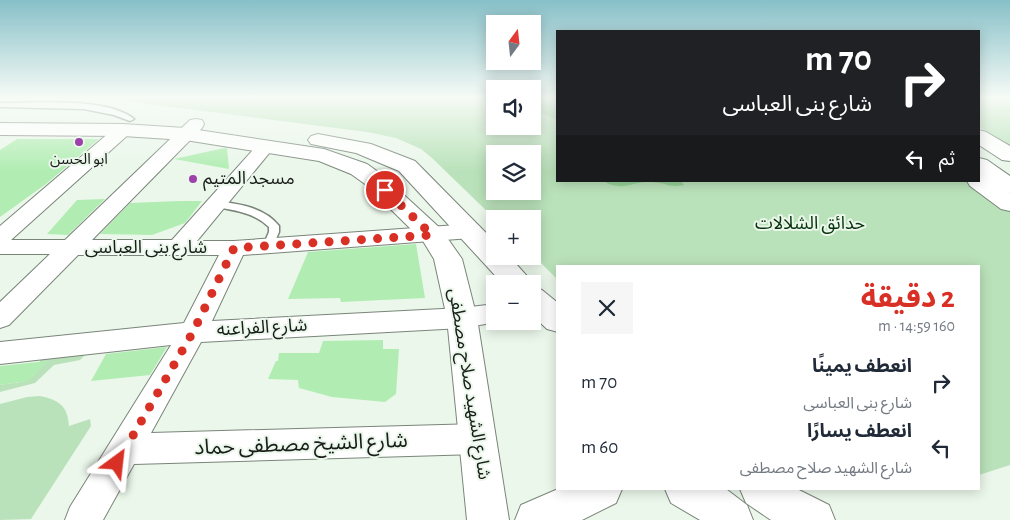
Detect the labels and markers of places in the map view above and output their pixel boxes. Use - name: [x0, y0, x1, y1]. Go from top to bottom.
- marker: ابو الحسن: [73, 136, 85, 148]
- place label: ابو الحسن: [50, 152, 108, 168]
- pin: [364, 169, 406, 211]
- place label: مسجد المتيم: [203, 170, 295, 191]
- marker: مسجد المتيم: [187, 173, 199, 185]

